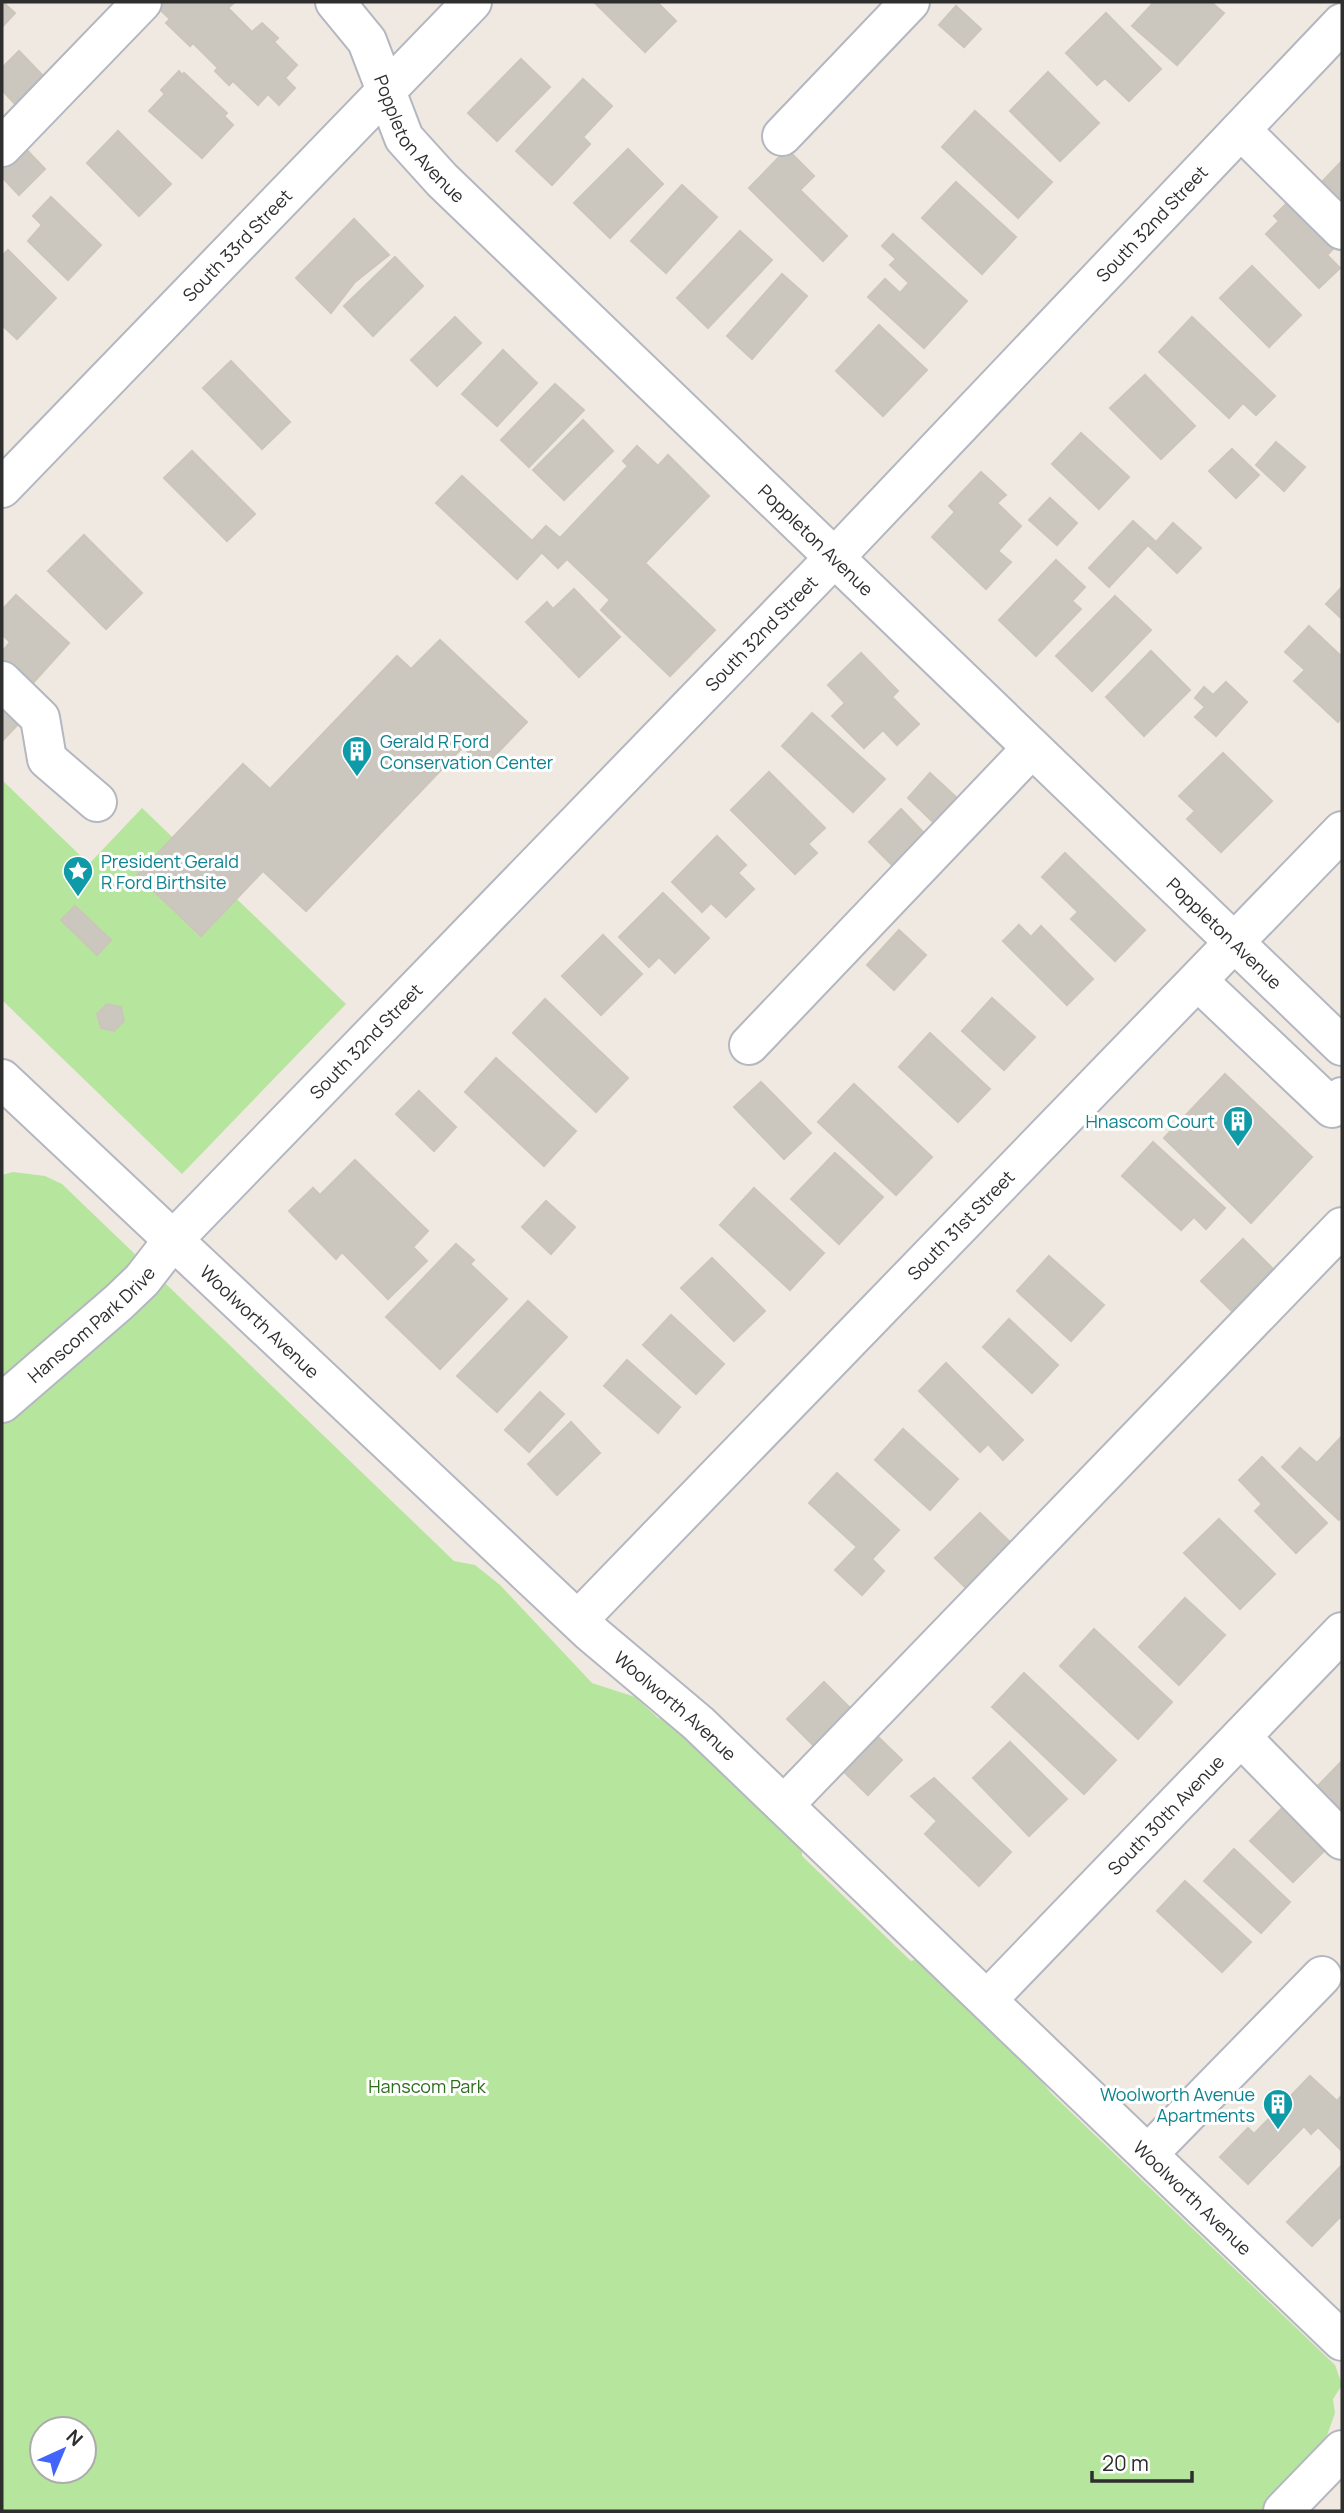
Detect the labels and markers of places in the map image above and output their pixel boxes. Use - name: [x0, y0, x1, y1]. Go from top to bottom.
- place label: Gerald R Ford Conservation Center: [380, 729, 554, 774]
- building icon: Gerald R Ford Conservation Center: [340, 734, 374, 778]
- place label: President Gerald R Ford Birthsite: [101, 849, 239, 894]
- place icon: President Gerald R Ford Birthsite: [61, 854, 95, 898]
- building icon: Hnascom Court: [1221, 1104, 1255, 1148]
- place label: Hnascom Court: [1085, 1109, 1215, 1133]
- place label: Woolworth Avenue Apartments: [1100, 2082, 1255, 2127]
- building icon: Woolworth Avenue Apartments: [1261, 2087, 1295, 2131]

